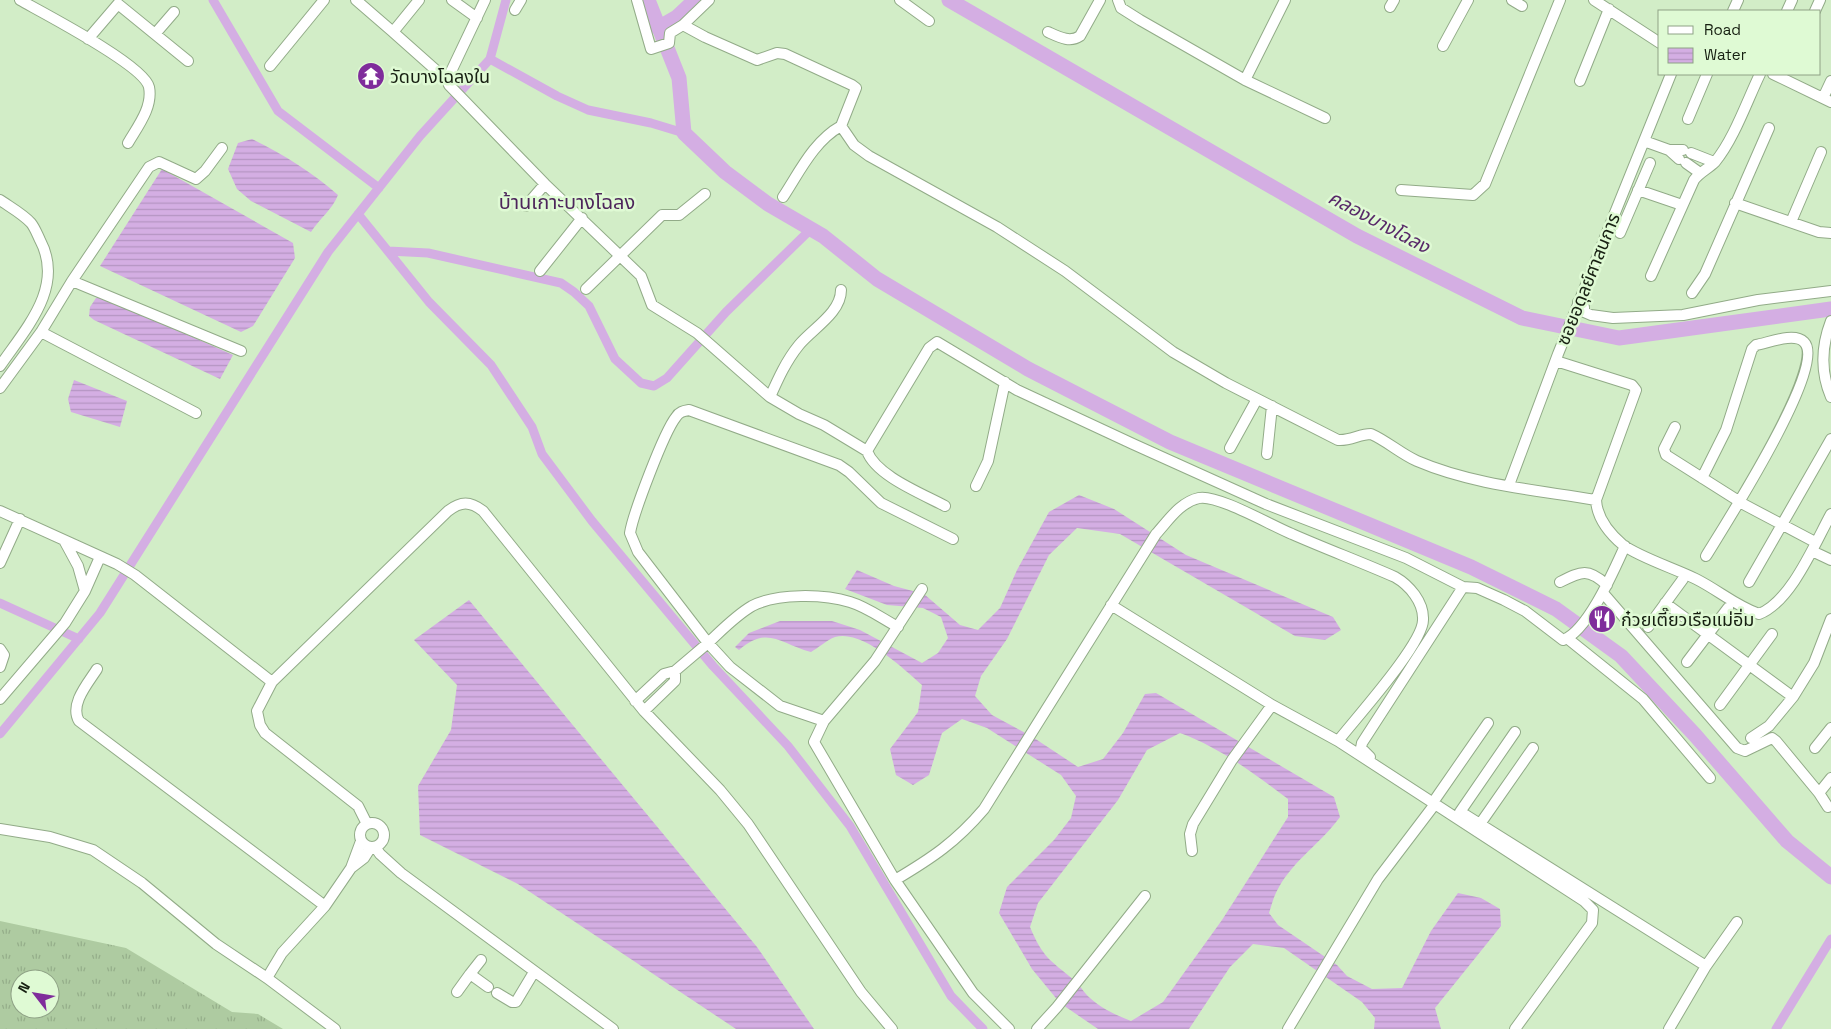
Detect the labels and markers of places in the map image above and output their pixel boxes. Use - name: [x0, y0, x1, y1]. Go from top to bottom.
- temple icon: วัดบางโฉลงใน: [356, 61, 386, 91]
- place label: วัดบางโฉลงใน: [390, 65, 490, 88]
- restaurant icon: ก๋วยเตี๊ยวเรือแม่อิ่ม: [1587, 604, 1617, 634]
- place label: ก๋วยเตี๊ยวเรือแม่อิ่ม: [1621, 607, 1754, 631]

